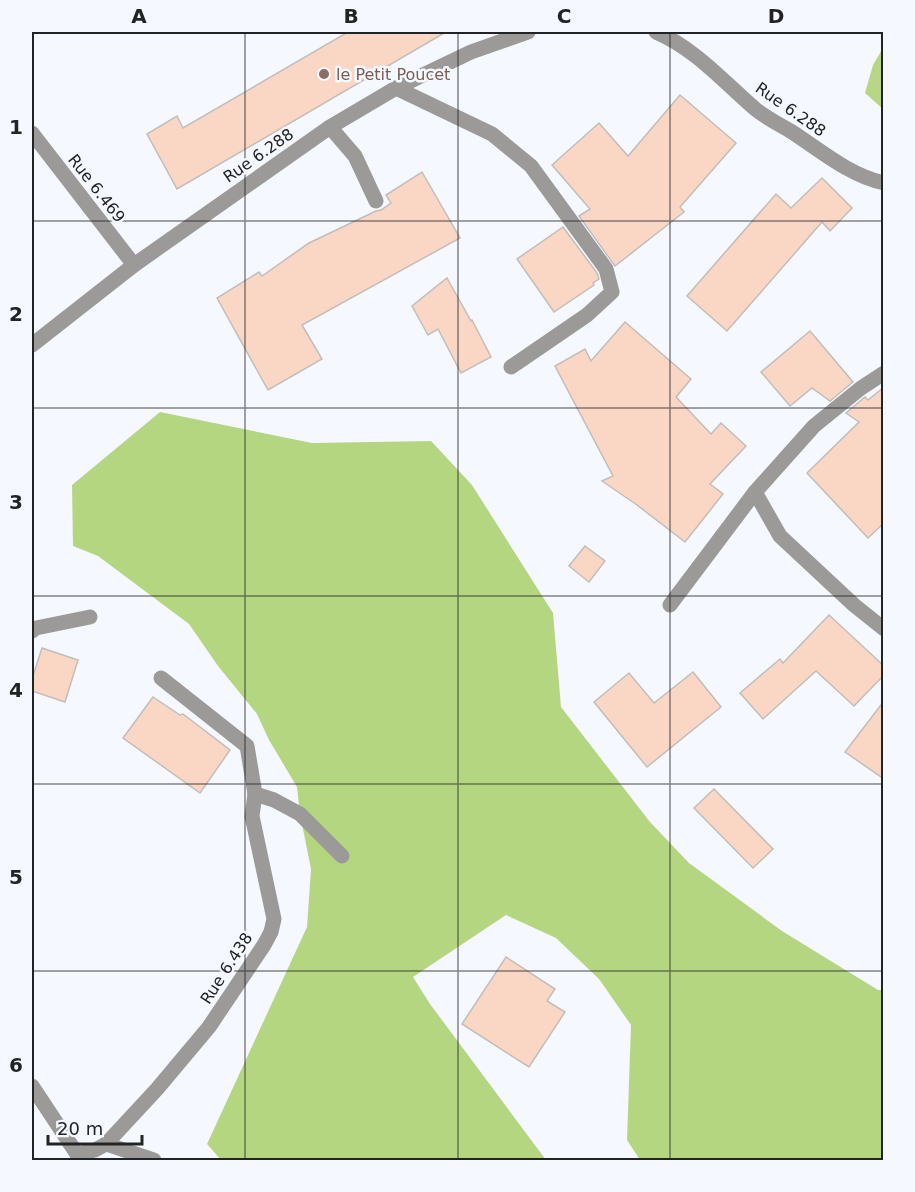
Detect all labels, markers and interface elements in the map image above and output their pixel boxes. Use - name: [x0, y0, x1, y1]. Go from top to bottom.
- text: A: [131, 4, 147, 28]
- text: B: [343, 4, 359, 28]
- text: C: [557, 4, 571, 28]
- text: D: [768, 4, 784, 28]
- place label: le Petit Poucet: [336, 65, 450, 84]
- marker: le Petit Poucet: [317, 67, 331, 81]
- street label: Rue 6.288: [752, 78, 829, 141]
- text: 1: [9, 115, 23, 139]
- street label: Rue 6.288: [220, 124, 297, 187]
- street label: Rue 6.469: [64, 150, 129, 226]
- text: 2: [9, 302, 23, 326]
- text: 3: [9, 490, 23, 514]
- text: 4: [9, 678, 23, 702]
- text: 5: [9, 865, 23, 889]
- street label: Rue 6.438: [196, 929, 257, 1008]
- text: 6: [9, 1053, 23, 1077]
- scale bar: [48, 1108, 142, 1146]
- text: 20 m: [57, 1118, 103, 1139]

